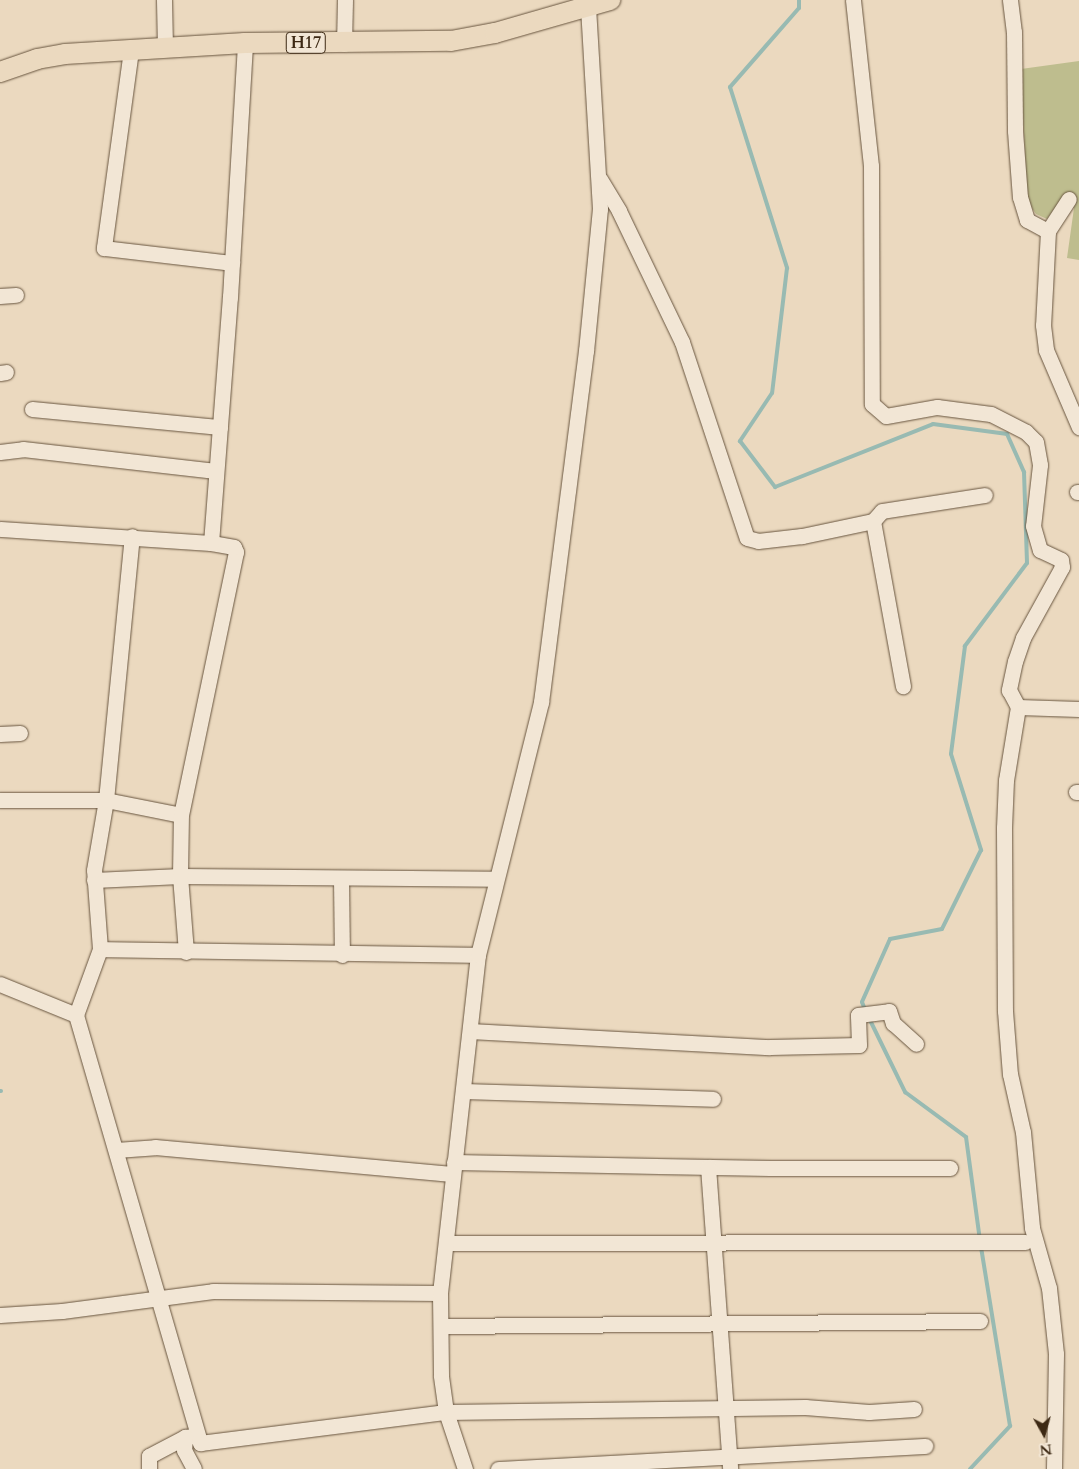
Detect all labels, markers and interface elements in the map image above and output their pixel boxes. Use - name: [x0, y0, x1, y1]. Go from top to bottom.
- road number: H17: [285, 29, 327, 56]
- north arrow: [1019, 1409, 1069, 1459]
- text: N: [1039, 1439, 1053, 1460]

